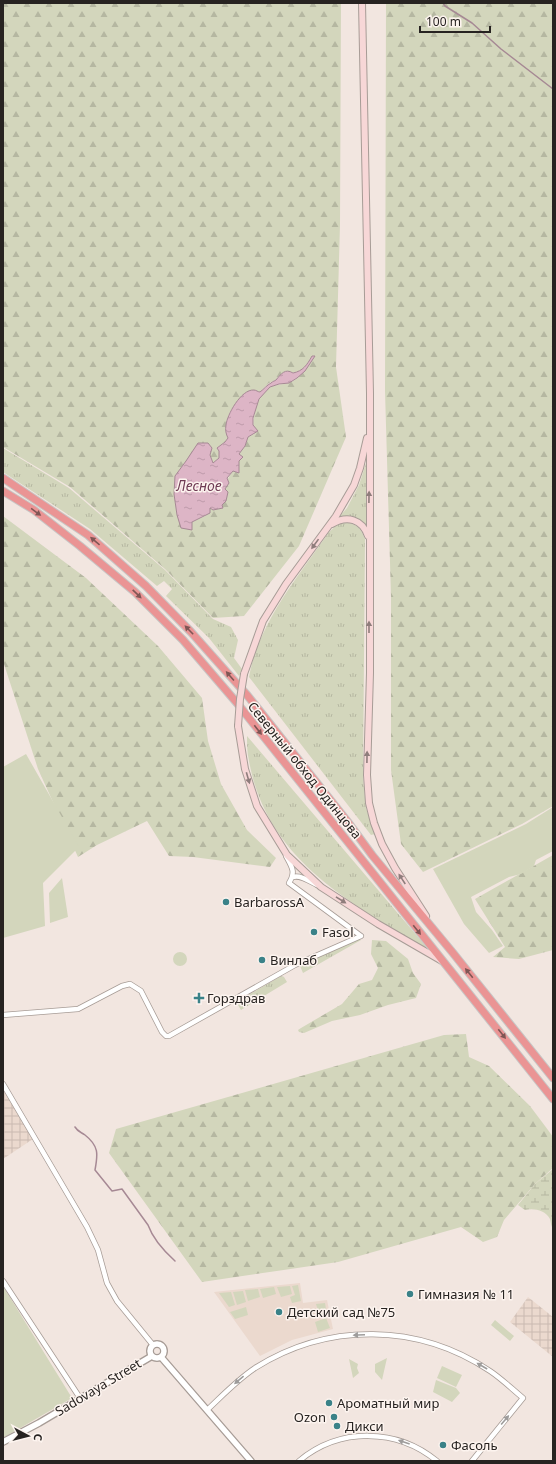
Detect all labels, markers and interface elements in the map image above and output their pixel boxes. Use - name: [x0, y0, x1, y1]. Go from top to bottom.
- scale bar: [420, 8, 490, 34]
- text: 100 m: [426, 13, 461, 30]
- water label: Лесное: [175, 476, 222, 495]
- one-way arrow: [366, 490, 372, 503]
- one-way arrow: [30, 508, 41, 516]
- one-way arrow: [89, 536, 100, 545]
- one-way arrow: [311, 538, 319, 549]
- one-way arrow: [132, 589, 142, 599]
- one-way arrow: [366, 620, 372, 633]
- one-way arrow: [184, 625, 194, 635]
- one-way arrow: [226, 670, 235, 681]
- street label: Северный обход Одинцова: [244, 698, 366, 842]
- one-way arrow: [253, 724, 262, 735]
- one-way arrow: [364, 750, 370, 763]
- one-way arrow: [245, 772, 251, 784]
- one-way arrow: [398, 874, 406, 884]
- place label: BarbarossA: [234, 893, 305, 911]
- marker: BarbarossA: [221, 897, 231, 907]
- one-way arrow: [335, 897, 347, 904]
- place label: Fasol: [322, 923, 354, 941]
- one-way arrow: [413, 924, 422, 935]
- marker: Fasol: [309, 927, 319, 937]
- place label: Винлаб: [270, 951, 317, 969]
- marker: Винлаб: [257, 955, 267, 965]
- one-way arrow: [465, 968, 474, 979]
- place label: Горздрав: [207, 989, 265, 1007]
- marker: Горздрав: [194, 993, 204, 1003]
- one-way arrow: [497, 1029, 506, 1040]
- place label: Гимназия № 11: [418, 1285, 514, 1303]
- marker: Гимназия № 11: [405, 1289, 415, 1299]
- place label: Детский сад №75: [287, 1303, 395, 1321]
- marker: Детский сад №75: [274, 1307, 284, 1317]
- one-way arrow: [353, 1331, 365, 1338]
- street label: Sadovaya Street: [52, 1354, 145, 1420]
- one-way arrow: [477, 1363, 488, 1370]
- one-way arrow: [234, 1376, 245, 1385]
- place label: Ароматный мир: [337, 1394, 439, 1412]
- marker: Ароматный мир: [324, 1398, 334, 1408]
- place label: Ozon: [294, 1408, 326, 1426]
- marker: Ozon: [329, 1412, 339, 1422]
- one-way arrow: [501, 1415, 510, 1425]
- north arrow: [8, 1416, 48, 1456]
- place label: Дикси: [345, 1417, 384, 1435]
- marker: Дикси: [332, 1421, 342, 1431]
- text: С: [31, 1433, 46, 1442]
- place label: Фасоль: [451, 1436, 498, 1454]
- one-way arrow: [397, 1438, 409, 1444]
- marker: Фасоль: [438, 1440, 448, 1450]

